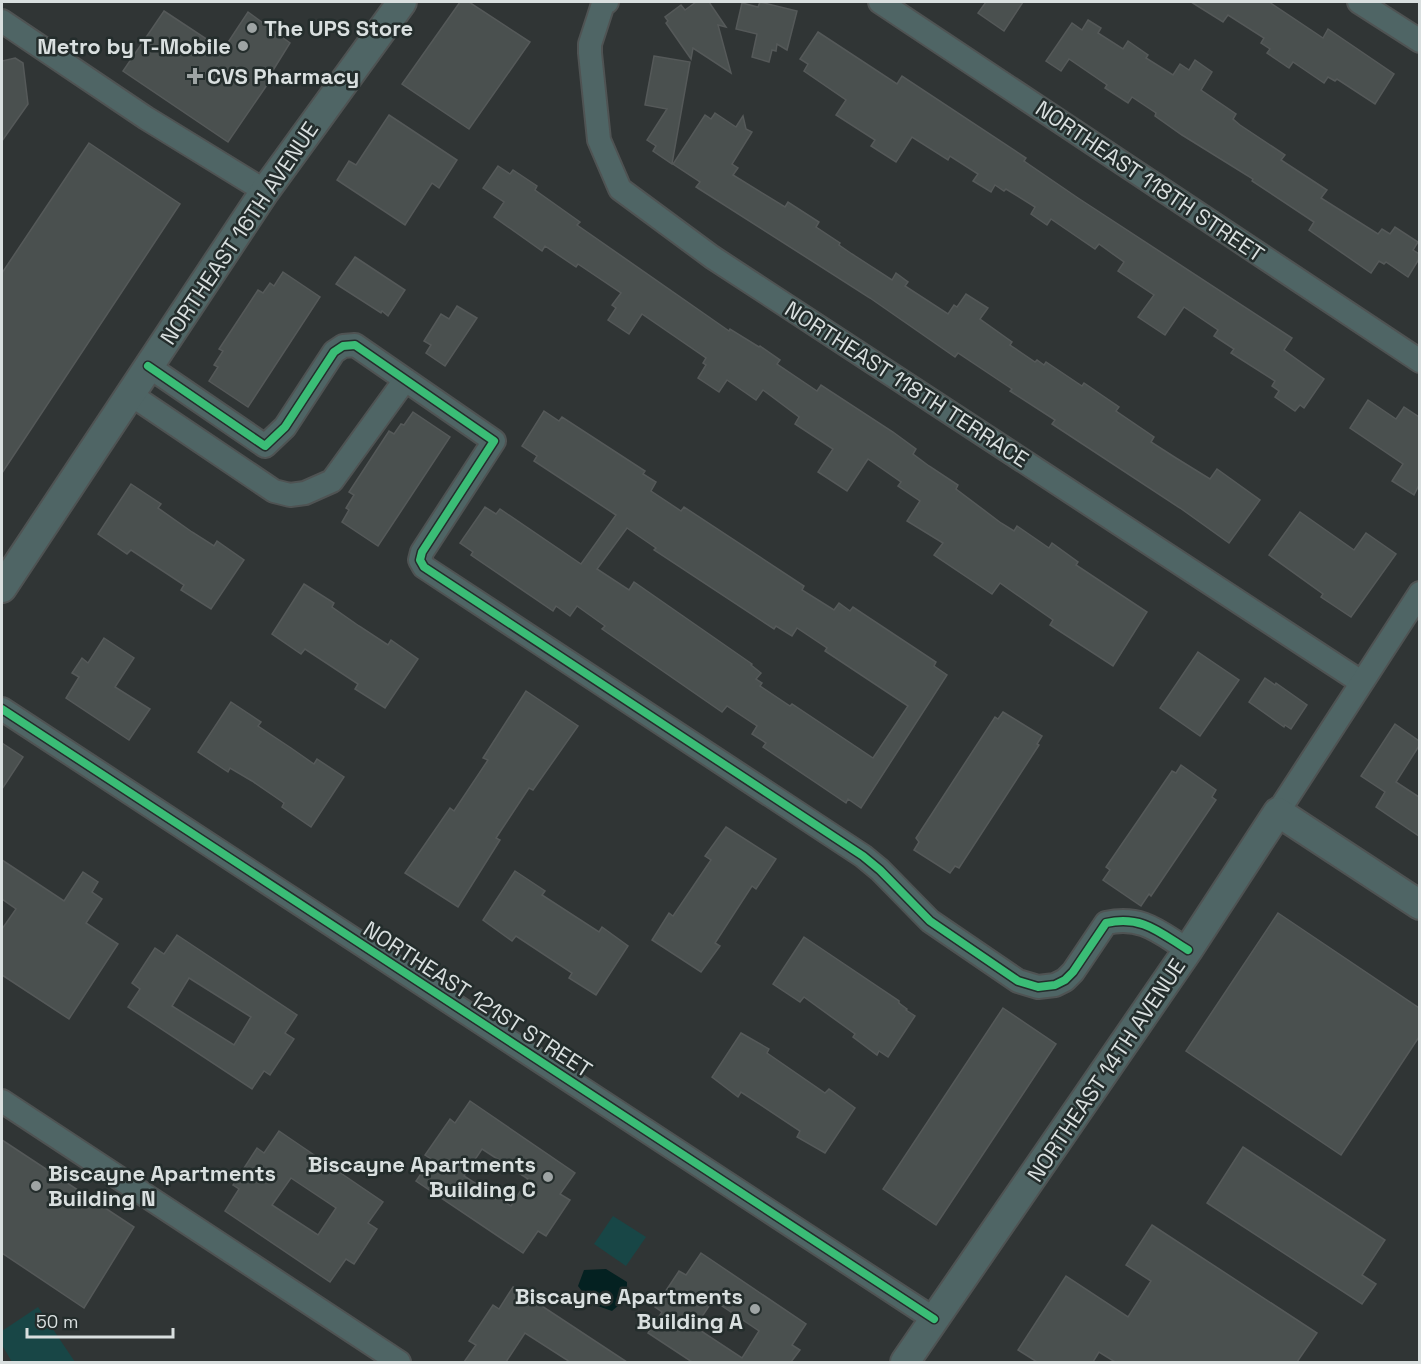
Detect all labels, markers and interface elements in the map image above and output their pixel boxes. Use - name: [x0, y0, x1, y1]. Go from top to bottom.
- place label: The UPS Store: [264, 14, 413, 42]
- marker: The UPS Store: [245, 21, 259, 35]
- place label: Metro by T-Mobile: [37, 32, 231, 60]
- marker: Metro by T-Mobile: [236, 39, 250, 53]
- place label: CVS Pharmacy: [207, 62, 359, 90]
- marker: CVS Pharmacy: [188, 69, 202, 83]
- street label: NORTHEAST 118TH STREET: [1030, 94, 1270, 268]
- street label: NORTHEAST 16TH AVENUE: [154, 116, 324, 350]
- street label: NORTHEAST 118TH TERRACE: [780, 295, 1034, 473]
- street label: NORTHEAST 121ST STREET: [358, 914, 598, 1084]
- street label: NORTHEAST 14TH AVENUE: [1021, 953, 1191, 1187]
- place label: Biscayne Apartments Building C: [308, 1150, 536, 1203]
- place label: Biscayne Apartments Building N: [48, 1159, 276, 1212]
- marker: Biscayne Apartments Building C: [541, 1170, 555, 1184]
- marker: Biscayne Apartments Building N: [29, 1179, 43, 1193]
- place label: Biscayne Apartments Building A: [515, 1282, 743, 1335]
- scale bar: [27, 1301, 172, 1339]
- marker: Biscayne Apartments Building A: [748, 1302, 762, 1316]
- text: 50 m: [36, 1310, 78, 1333]

